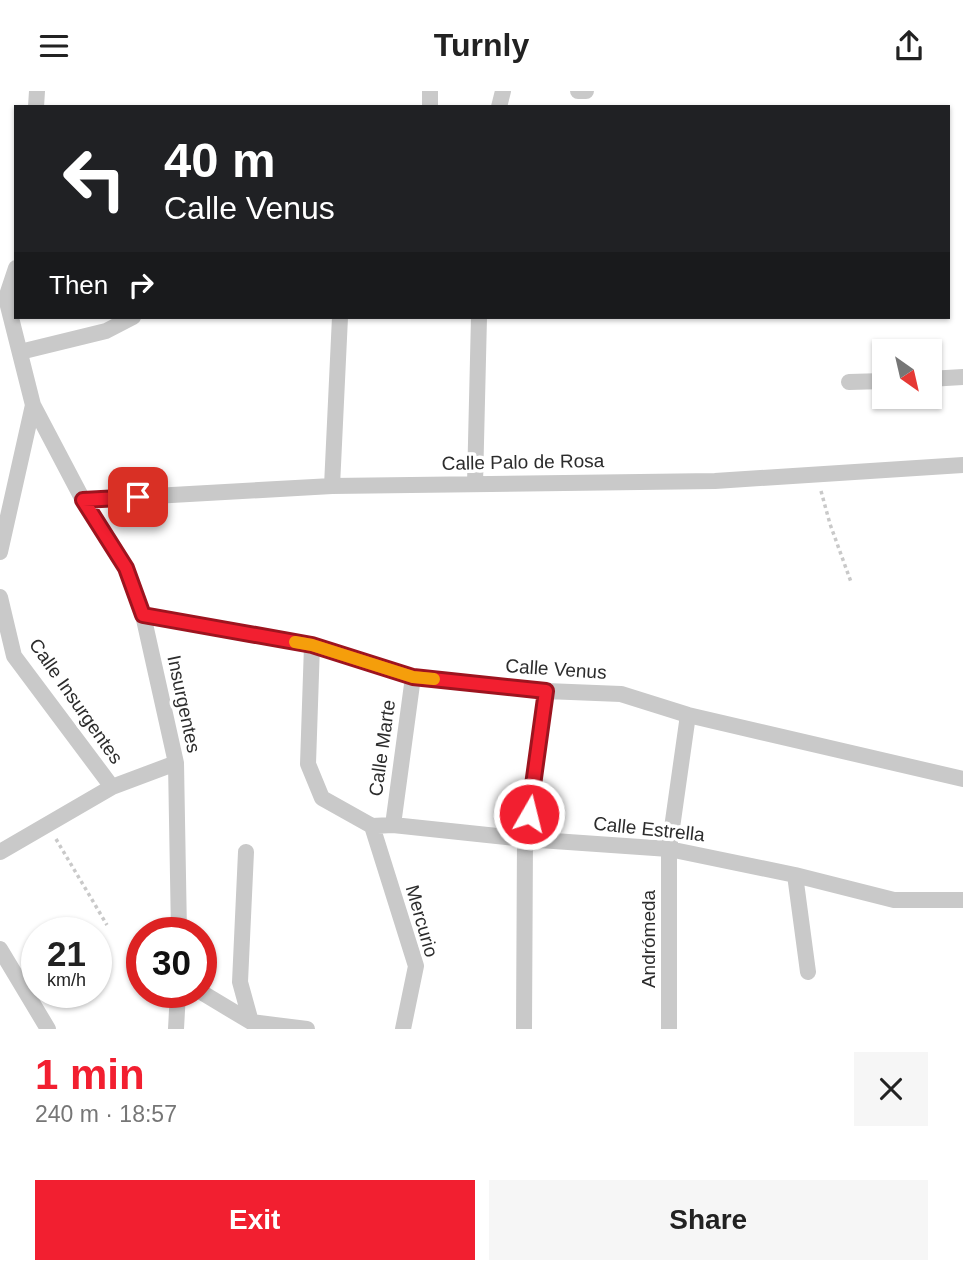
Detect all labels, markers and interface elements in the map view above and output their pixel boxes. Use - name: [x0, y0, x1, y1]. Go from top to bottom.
- icon: menu: [35, 27, 73, 65]
- text: Turnly: [434, 27, 529, 63]
- icon: share: [890, 27, 928, 65]
- icon: left: [49, 133, 140, 224]
- text: 40 m: [164, 133, 276, 187]
- text: Calle Venus: [164, 190, 335, 226]
- icon: right: [122, 266, 160, 304]
- text: Then: [49, 270, 108, 300]
- north arrow: [872, 339, 942, 409]
- map controls: [872, 339, 942, 409]
- street label: Calle Palo de Rosa: [442, 450, 605, 474]
- pin: [108, 467, 168, 527]
- icon: arrive: [119, 478, 157, 516]
- street label: Calle Insurgentes: [25, 634, 127, 768]
- street label: Insurgentes: [163, 653, 205, 755]
- street label: Calle Venus: [505, 655, 607, 683]
- street label: Calle Marte: [365, 698, 399, 798]
- position arrow: [492, 777, 566, 851]
- street label: Calle Estrella: [592, 813, 706, 845]
- street label: Mercurio: [402, 883, 442, 959]
- street label: Andrómeda: [638, 889, 659, 988]
- speed limit sign: 30: [126, 917, 217, 1008]
- text: 21: [47, 934, 86, 973]
- text: km/h: [47, 970, 86, 990]
- text: 1 min: [35, 1051, 145, 1098]
- button: close: [854, 1052, 928, 1126]
- text: 240 m · 18:57: [35, 1101, 177, 1127]
- button: Exit: [35, 1180, 475, 1260]
- button: Share: [489, 1180, 928, 1260]

